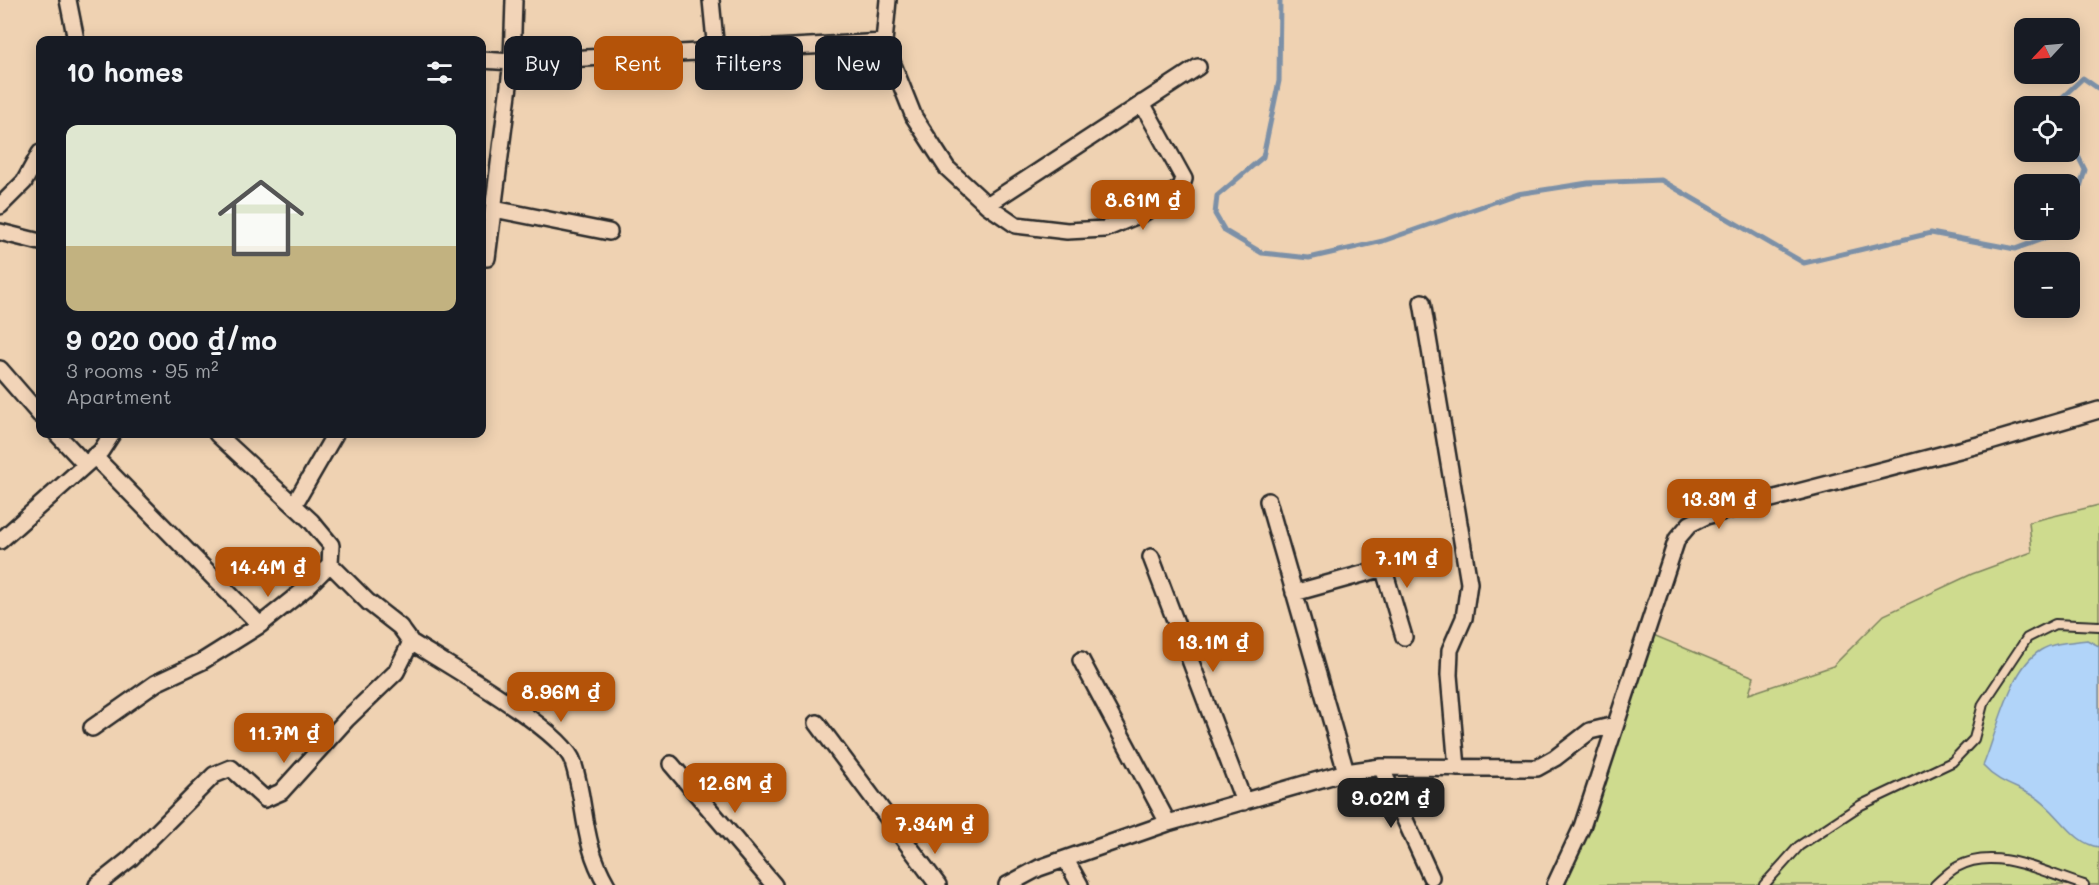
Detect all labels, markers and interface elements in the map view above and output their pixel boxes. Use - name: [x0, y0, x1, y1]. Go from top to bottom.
- north arrow: [2014, 18, 2080, 84]
- map controls: [2014, 18, 2080, 318]
- chip: Buy: [504, 36, 582, 90]
- chip: Rent: [594, 36, 683, 90]
- chip: Filters: [695, 36, 803, 90]
- chip: New: [815, 36, 902, 90]
- text: 10 homes: [66, 55, 184, 89]
- icon: filters: [423, 56, 456, 89]
- button: locate: [2014, 96, 2080, 162]
- icon: home: [207, 164, 315, 272]
- button: +: [2014, 174, 2080, 240]
- pin: 8.61M ₫: [1088, 180, 1198, 231]
- text: 8.61M ₫: [1105, 186, 1181, 212]
- button: −: [2014, 252, 2080, 318]
- text: 9 020 000 ₫/mo: [66, 323, 277, 357]
- text: 3 rooms · 95 m²: [66, 357, 218, 383]
- text: Apartment: [66, 383, 172, 409]
- pin: 13.3M ₫: [1664, 479, 1774, 530]
- text: 13.3M ₫: [1681, 485, 1757, 511]
- pin: 7.1M ₫: [1358, 538, 1456, 589]
- text: 7.1M ₫: [1375, 544, 1439, 570]
- pin: 14.4M ₫: [213, 547, 323, 598]
- text: 14.4M ₫: [229, 553, 307, 579]
- pin: 13.1M ₫: [1158, 622, 1268, 673]
- text: 13.1M ₫: [1177, 628, 1249, 654]
- pin: 8.96M ₫: [506, 672, 616, 723]
- text: 8.96M ₫: [521, 678, 601, 704]
- pin: 11.7M ₫: [229, 713, 339, 764]
- text: 11.7M ₫: [248, 719, 320, 745]
- pin: 12.6M ₫: [680, 763, 790, 814]
- text: 12.6M ₫: [697, 769, 773, 795]
- pin: 9.02M ₫: [1336, 778, 1446, 829]
- text: 9.02M ₫: [1351, 784, 1431, 810]
- pin: 7.34M ₫: [880, 804, 990, 855]
- text: 7.34M ₫: [896, 810, 974, 836]

